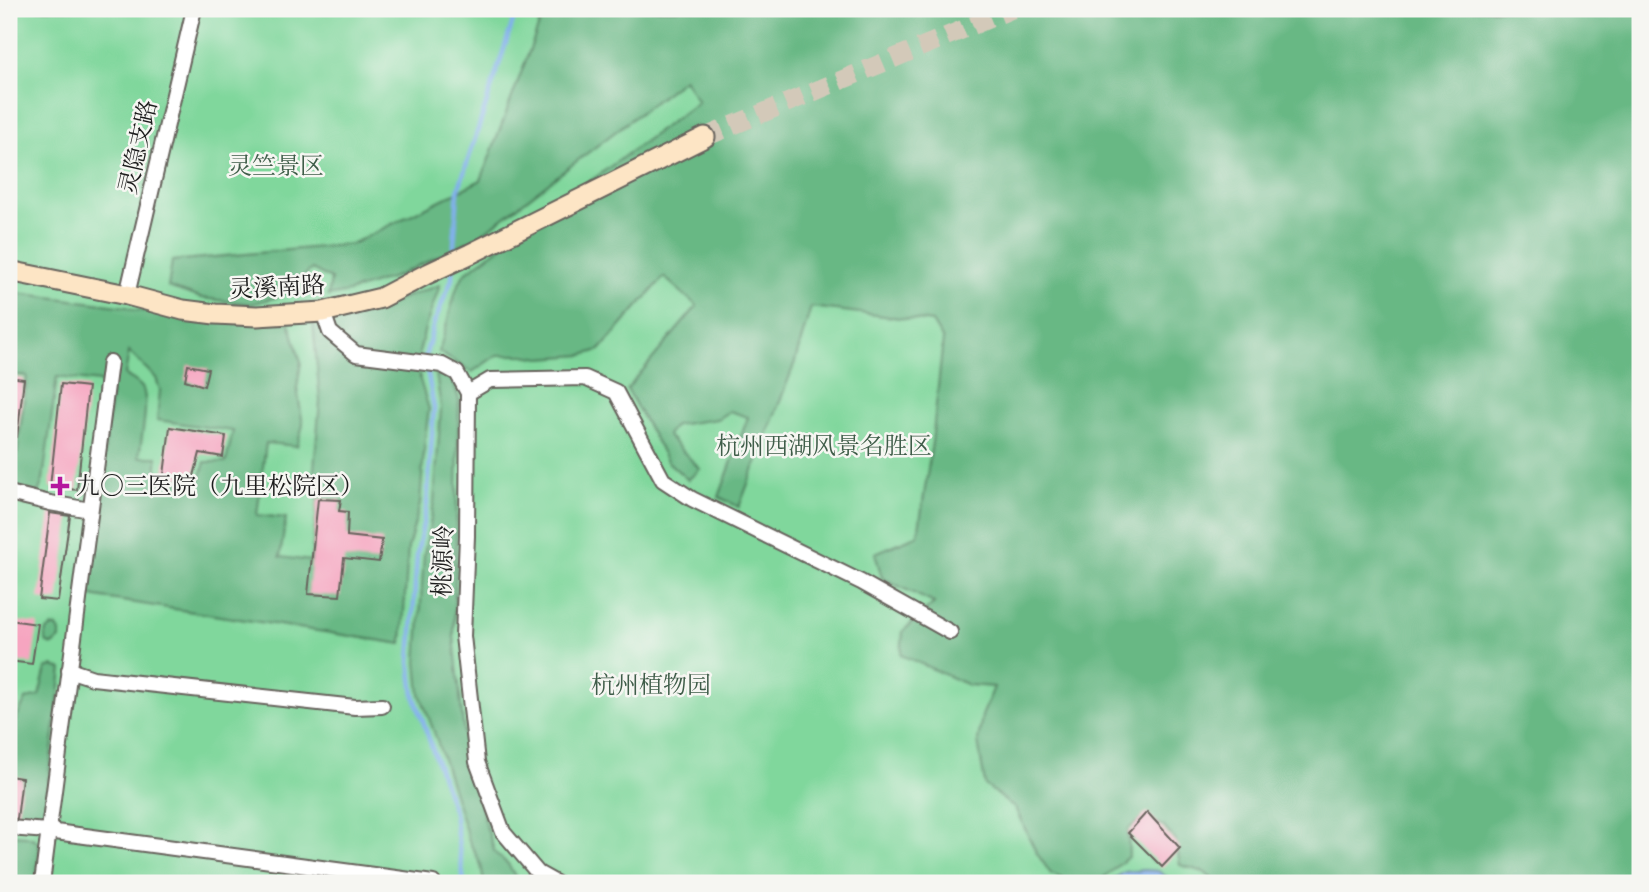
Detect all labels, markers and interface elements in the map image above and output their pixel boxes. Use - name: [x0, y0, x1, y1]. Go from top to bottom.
- street label: 灵隐支路: [112, 97, 163, 197]
- park label: 灵竺景区: [228, 150, 324, 181]
- street label: 灵溪南路: [228, 269, 326, 304]
- park label: 杭州西湖风景名胜区: [716, 430, 932, 461]
- place label: 九〇三医院（九里松院区）: [76, 470, 364, 501]
- marker: 九〇三医院（九里松院区）: [50, 476, 70, 496]
- street label: 桃源岭: [426, 524, 459, 598]
- park label: 杭州植物园: [591, 669, 711, 700]

